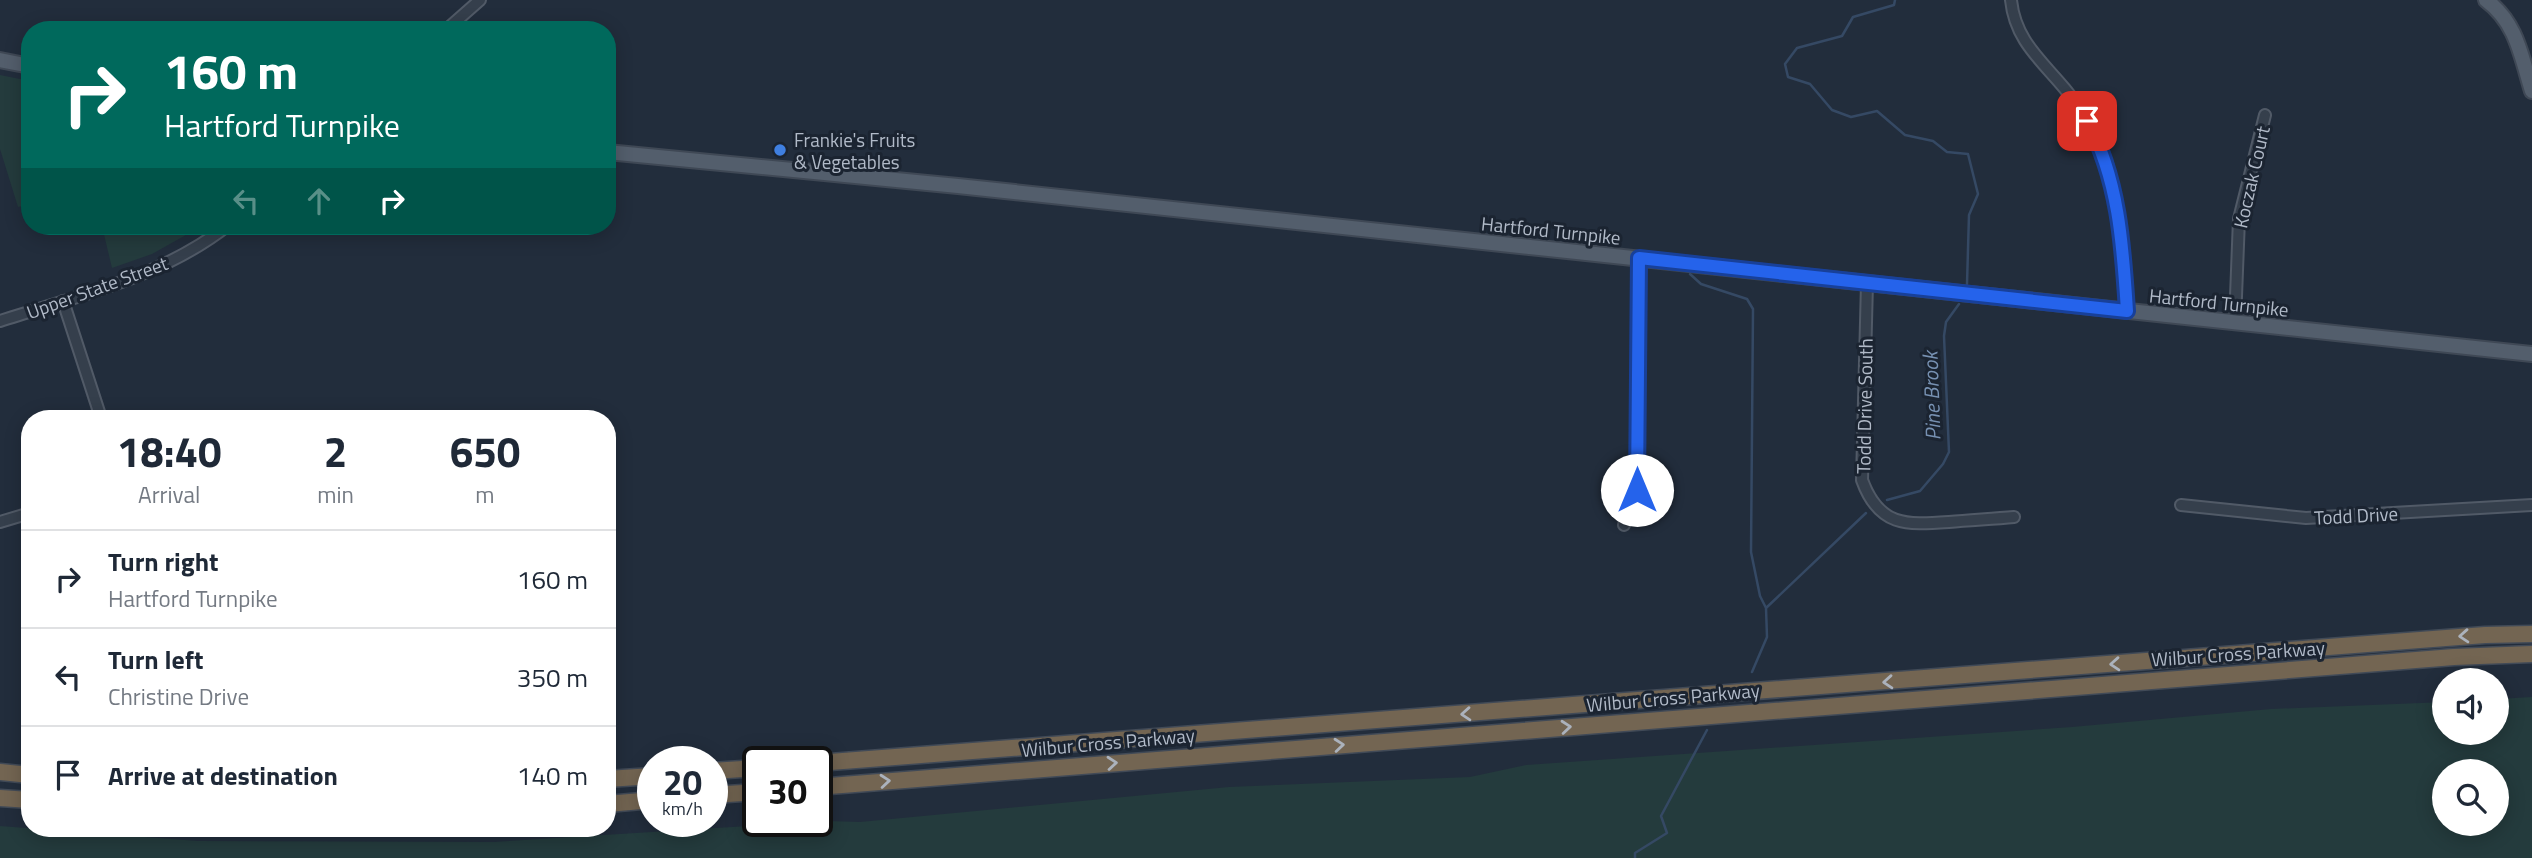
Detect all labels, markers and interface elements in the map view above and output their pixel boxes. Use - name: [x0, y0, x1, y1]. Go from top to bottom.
- text: 160 m: [164, 33, 298, 108]
- icon: right: [49, 49, 140, 140]
- pin: [2057, 91, 2117, 151]
- text: Hartford Turnpike: [164, 101, 400, 149]
- icon: arrive: [2068, 102, 2106, 140]
- street label: Koczak Court: [2225, 123, 2277, 231]
- place label: Frankie's Fruits & Vegetables: [794, 125, 915, 176]
- marker: Frankie's Fruits & Vegetables: [772, 142, 788, 158]
- icon: left: [227, 182, 265, 220]
- icon: ahead: [300, 182, 338, 220]
- icon: right: [373, 182, 411, 220]
- street label: Hartford Turnpike: [1480, 208, 1622, 252]
- street label: Upper State Street: [22, 248, 172, 326]
- street label: Hartford Turnpike: [2148, 280, 2290, 324]
- street label: Todd Drive South: [1848, 338, 1880, 474]
- water label: Pine Brook: [1913, 348, 1949, 441]
- text: 18:40: [117, 419, 222, 483]
- text: 2: [324, 419, 347, 483]
- text: 650: [450, 419, 520, 483]
- position arrow: [1600, 453, 1674, 527]
- text: Arrival: [138, 477, 200, 512]
- text: min: [317, 477, 354, 512]
- text: m: [475, 477, 495, 512]
- street label: Todd Drive: [2313, 498, 2399, 532]
- text: Turn right: [108, 542, 219, 581]
- icon: right: [49, 560, 87, 598]
- text: 160 m: [517, 560, 588, 599]
- text: Hartford Turnpike: [108, 581, 278, 616]
- one-way arrow: [2458, 629, 2469, 644]
- street label: Wilbur Cross Parkway: [2150, 632, 2326, 674]
- text: Turn left: [108, 640, 203, 679]
- one-way arrow: [2109, 656, 2120, 671]
- icon: left: [49, 658, 87, 696]
- text: 350 m: [517, 658, 588, 697]
- map controls: [2432, 668, 2509, 836]
- button: sound: [2432, 668, 2509, 745]
- one-way arrow: [1882, 674, 1893, 689]
- street label: Wilbur Cross Parkway: [1585, 675, 1761, 719]
- text: Christine Drive: [108, 679, 249, 714]
- one-way arrow: [1460, 706, 1471, 721]
- one-way arrow: [1560, 719, 1571, 734]
- street label: Wilbur Cross Parkway: [1020, 720, 1196, 764]
- one-way arrow: [1334, 738, 1345, 753]
- speed limit sign: 30: [742, 746, 833, 837]
- text: 20: [663, 755, 702, 809]
- icon: arrive: [49, 756, 87, 794]
- text: Arrive at destination: [108, 756, 338, 795]
- text: 140 m: [517, 756, 588, 795]
- one-way arrow: [1107, 756, 1118, 771]
- button: search: [2432, 759, 2509, 836]
- one-way arrow: [880, 774, 891, 789]
- text: km/h: [662, 795, 703, 822]

